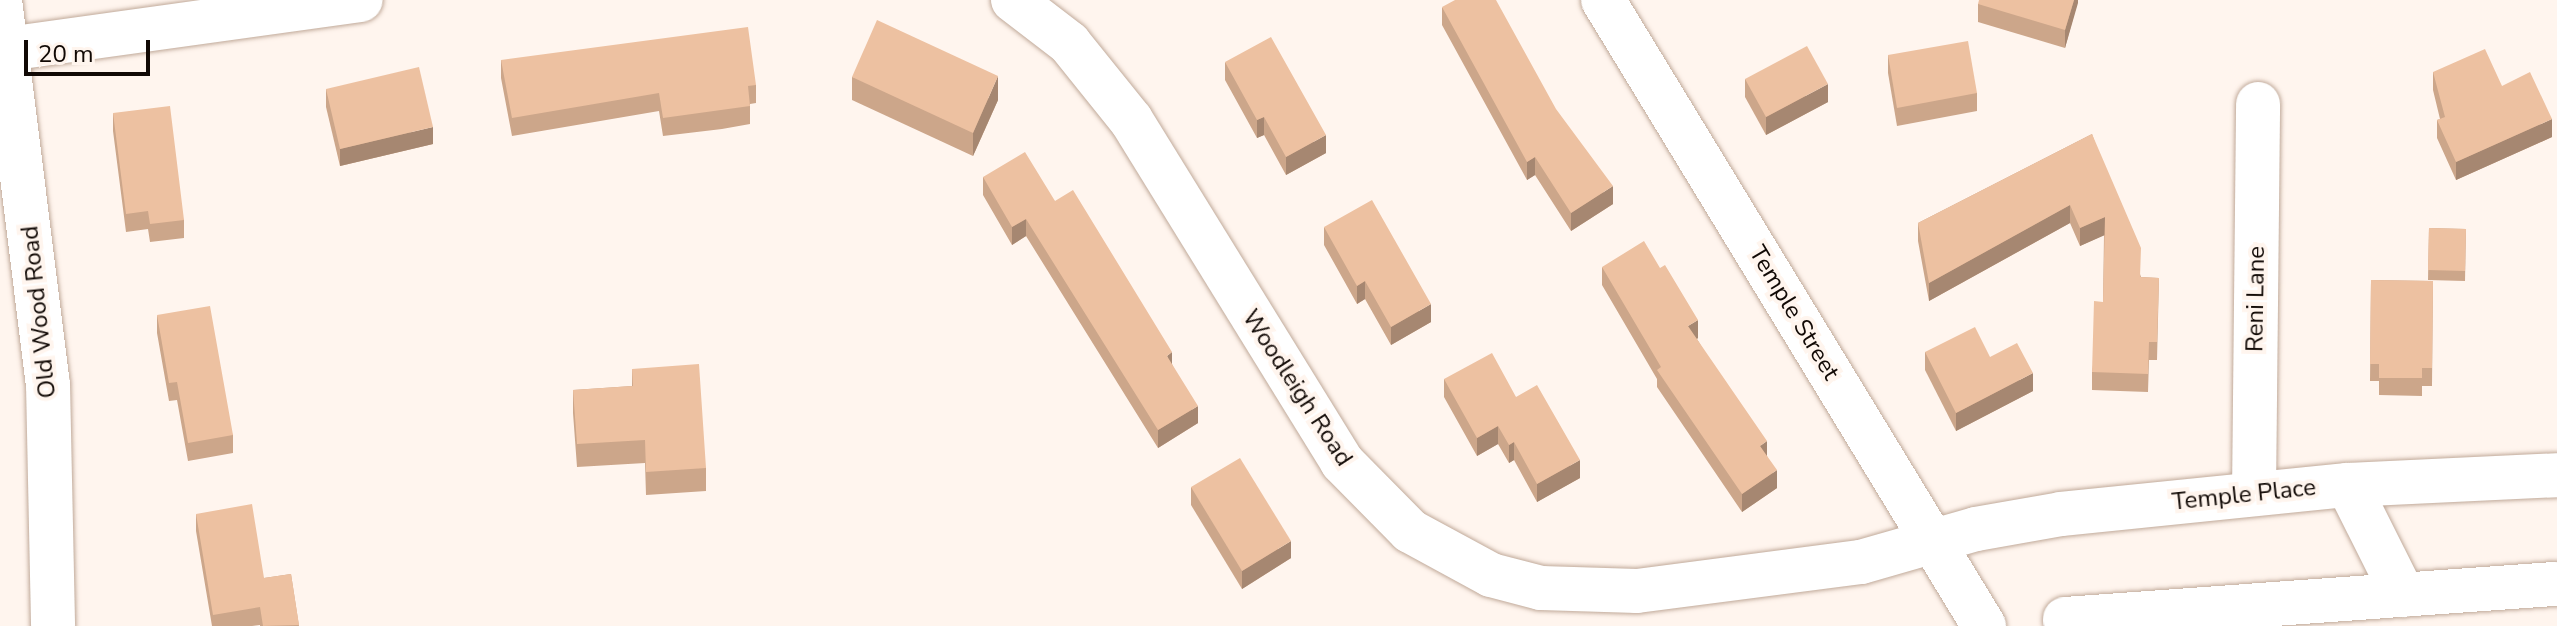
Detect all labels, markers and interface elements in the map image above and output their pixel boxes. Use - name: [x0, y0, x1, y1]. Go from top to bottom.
- scale bar: [28, 24, 154, 74]
- text: 20 m: [38, 38, 94, 70]
- street label: Old Wood Road: [16, 224, 62, 400]
- street label: Temple Street: [1743, 241, 1845, 385]
- street label: Reni Lane: [2241, 246, 2271, 352]
- street label: Woodleigh Road: [1236, 304, 1358, 472]
- street label: Temple Place: [2171, 473, 2317, 517]

